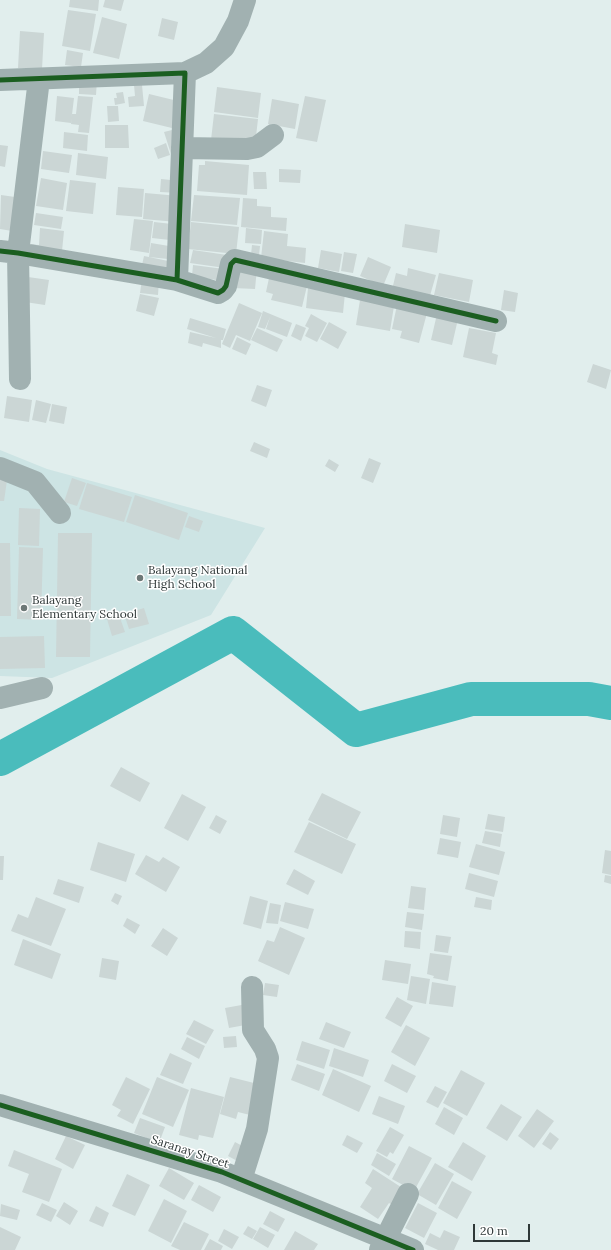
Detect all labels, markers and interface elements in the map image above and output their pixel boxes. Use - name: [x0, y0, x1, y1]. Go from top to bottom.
- place label: Balayang National High School: [148, 564, 248, 592]
- marker: Balayang National High School: [135, 573, 145, 583]
- place label: Balayang Elementary School: [32, 594, 137, 622]
- marker: Balayang Elementary School: [19, 603, 29, 613]
- street label: Saranay Street: [149, 1133, 231, 1171]
- scale bar: [475, 1216, 532, 1242]
- text: 20 m: [480, 1223, 508, 1238]

